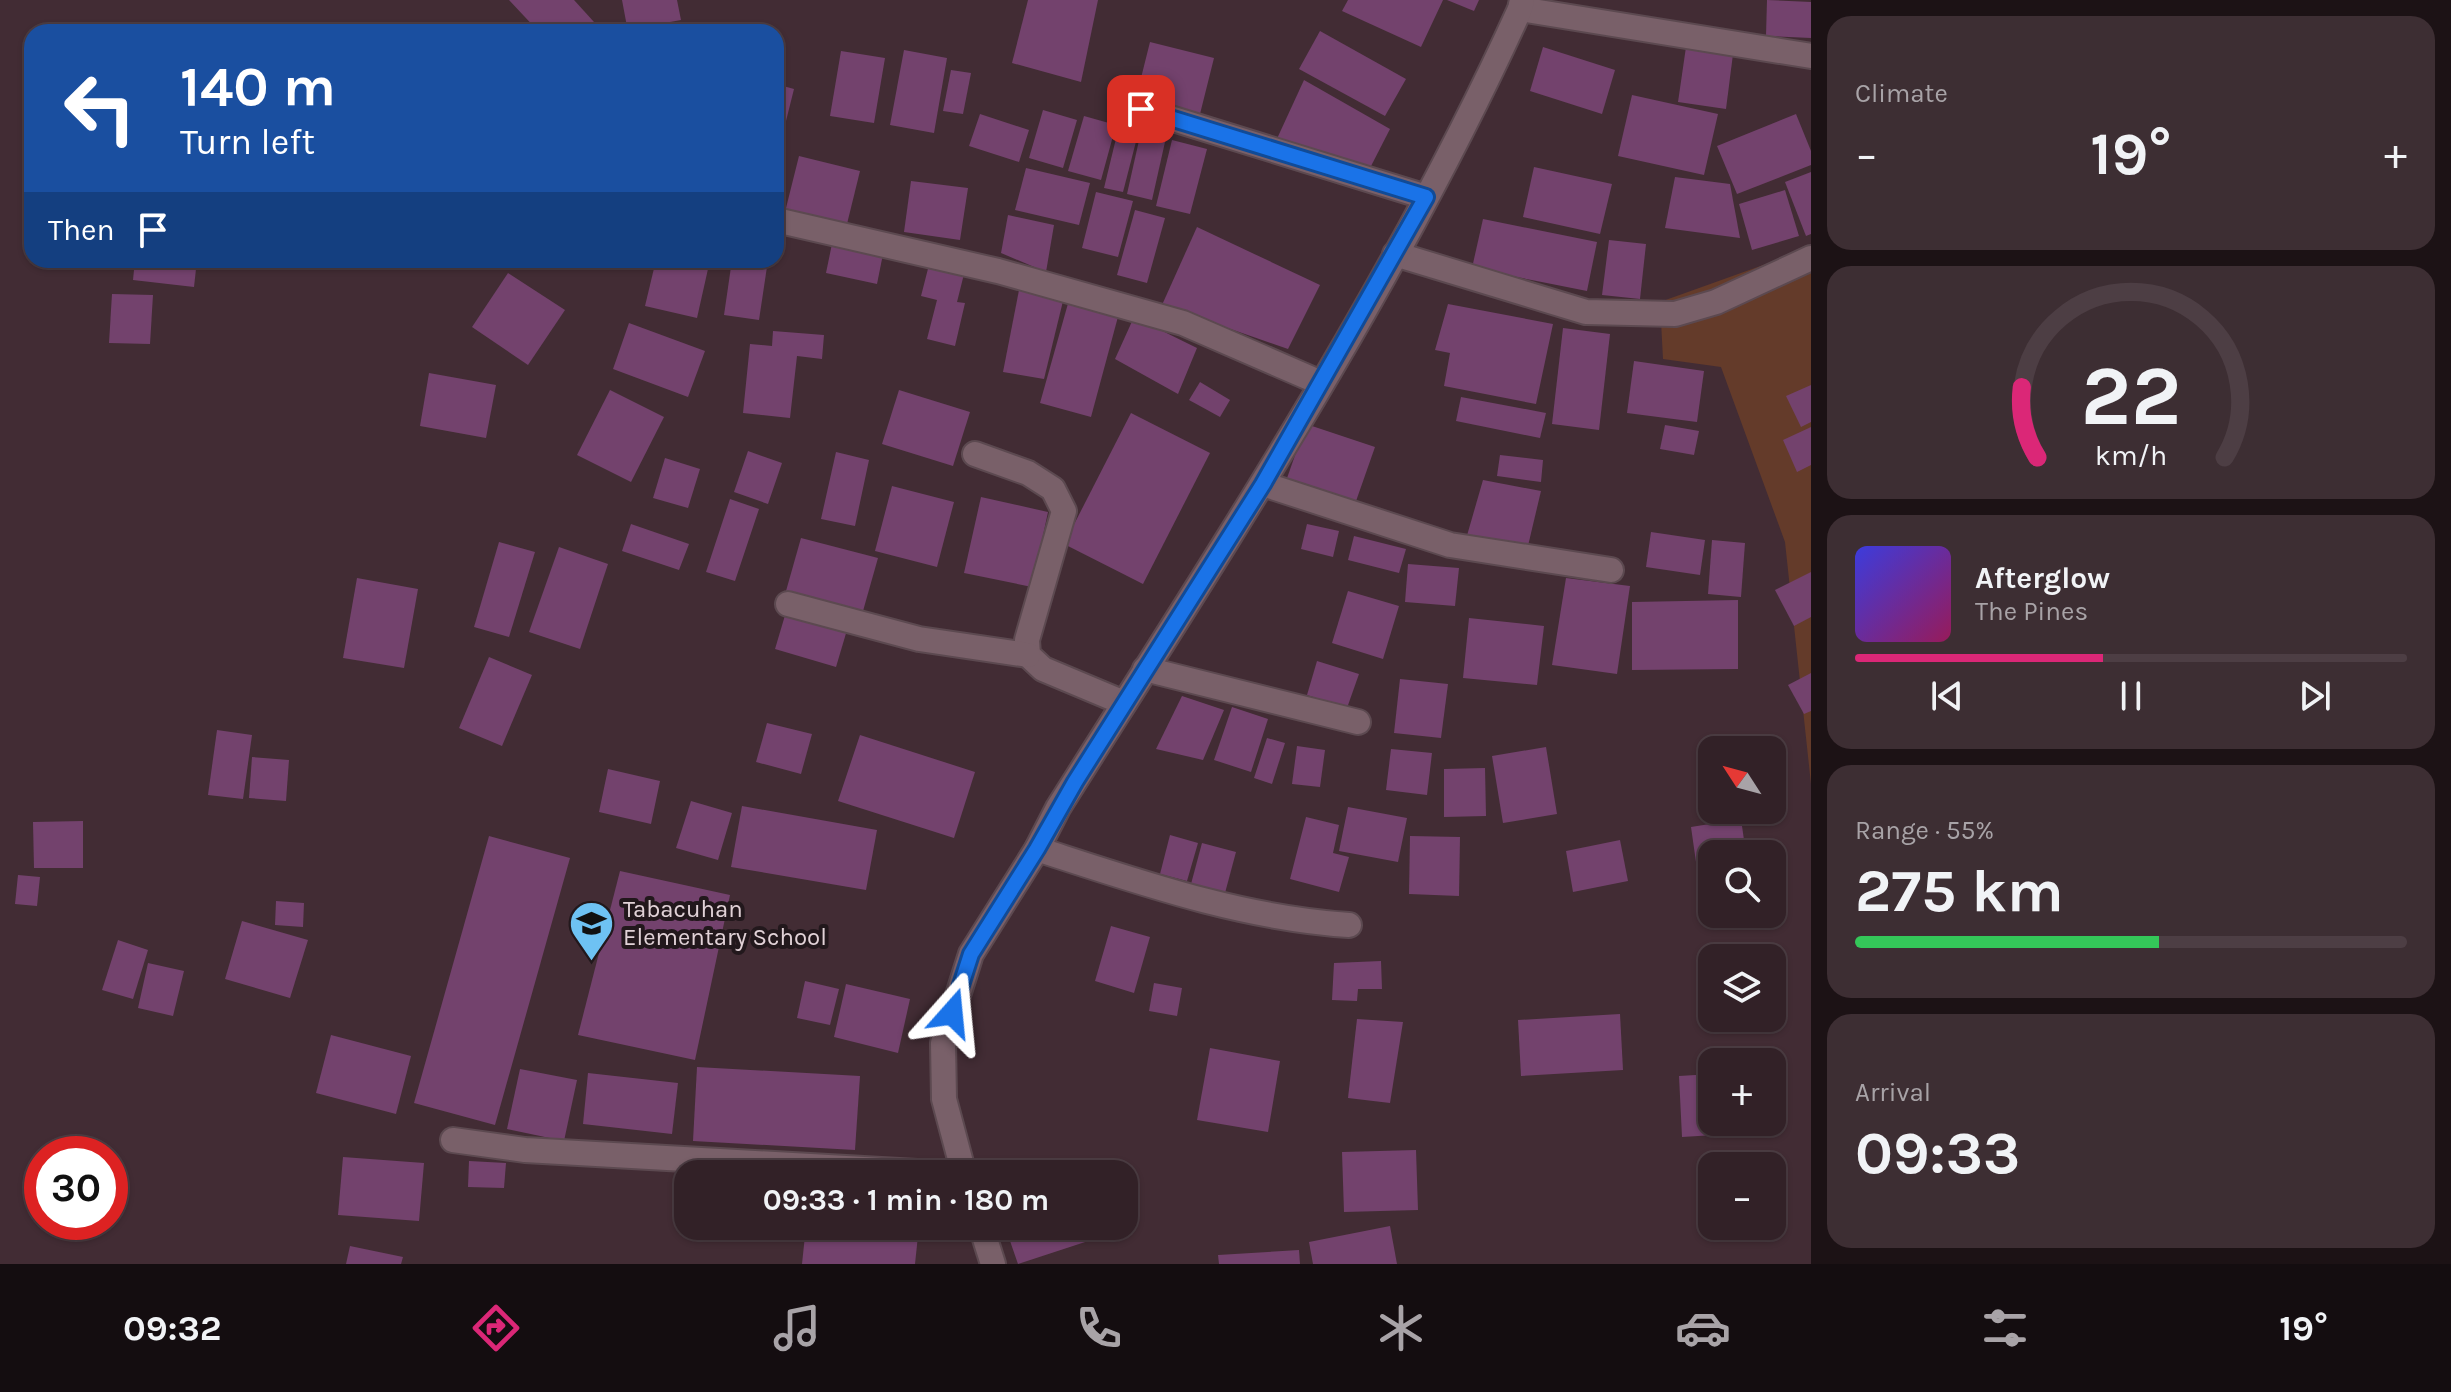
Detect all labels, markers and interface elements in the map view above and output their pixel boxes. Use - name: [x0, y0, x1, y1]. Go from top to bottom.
- text: 140 m: [180, 54, 336, 119]
- icon: left: [48, 56, 152, 160]
- pin: [1107, 75, 1175, 143]
- text: Climate: [1855, 78, 1948, 109]
- icon: arrive: [1119, 87, 1163, 131]
- text: 19°: [2090, 119, 2172, 189]
- text: Turn left: [180, 121, 315, 163]
- text: −: [1855, 129, 1878, 180]
- text: +: [2384, 129, 2407, 180]
- icon: arrive: [131, 208, 175, 252]
- text: Then: [48, 212, 115, 248]
- text: 22: [2081, 348, 2181, 445]
- text: km/h: [2095, 440, 2167, 473]
- text: Afterglow: [1975, 560, 2110, 596]
- text: The Pines: [1975, 596, 2088, 627]
- icon: previous: [1925, 674, 1969, 718]
- icon: pause: [2109, 674, 2153, 718]
- icon: next: [2293, 674, 2337, 718]
- north arrow: [1698, 736, 1786, 824]
- map controls: [1698, 736, 1786, 1240]
- text: Range · 55%: [1855, 815, 1994, 846]
- button: search: [1698, 840, 1786, 928]
- text: 275 km: [1855, 856, 2064, 926]
- place label: Tabacuhan Elementary School: [623, 895, 827, 951]
- school or university icon: Tabacuhan Elementary School: [568, 899, 616, 962]
- button: layers: [1698, 944, 1786, 1032]
- position arrow: [910, 971, 994, 1055]
- button: +: [1698, 1048, 1786, 1136]
- text: Arrival: [1855, 1077, 1931, 1108]
- text: 09:33: [1855, 1118, 2020, 1188]
- speed limit sign: 30: [24, 1136, 128, 1240]
- button: −: [1698, 1152, 1786, 1240]
- text: 09:33 · 1 min · 180 m: [763, 1182, 1049, 1218]
- icon: directions: [468, 1300, 524, 1356]
- icon: music: [769, 1300, 825, 1356]
- icon: phone: [1071, 1300, 1127, 1356]
- icon: climate: [1373, 1300, 1429, 1356]
- icon: car: [1675, 1300, 1731, 1356]
- icon: filters: [1977, 1300, 2033, 1356]
- text: 09:32: [123, 1307, 222, 1349]
- text: 19°: [2279, 1307, 2328, 1349]

